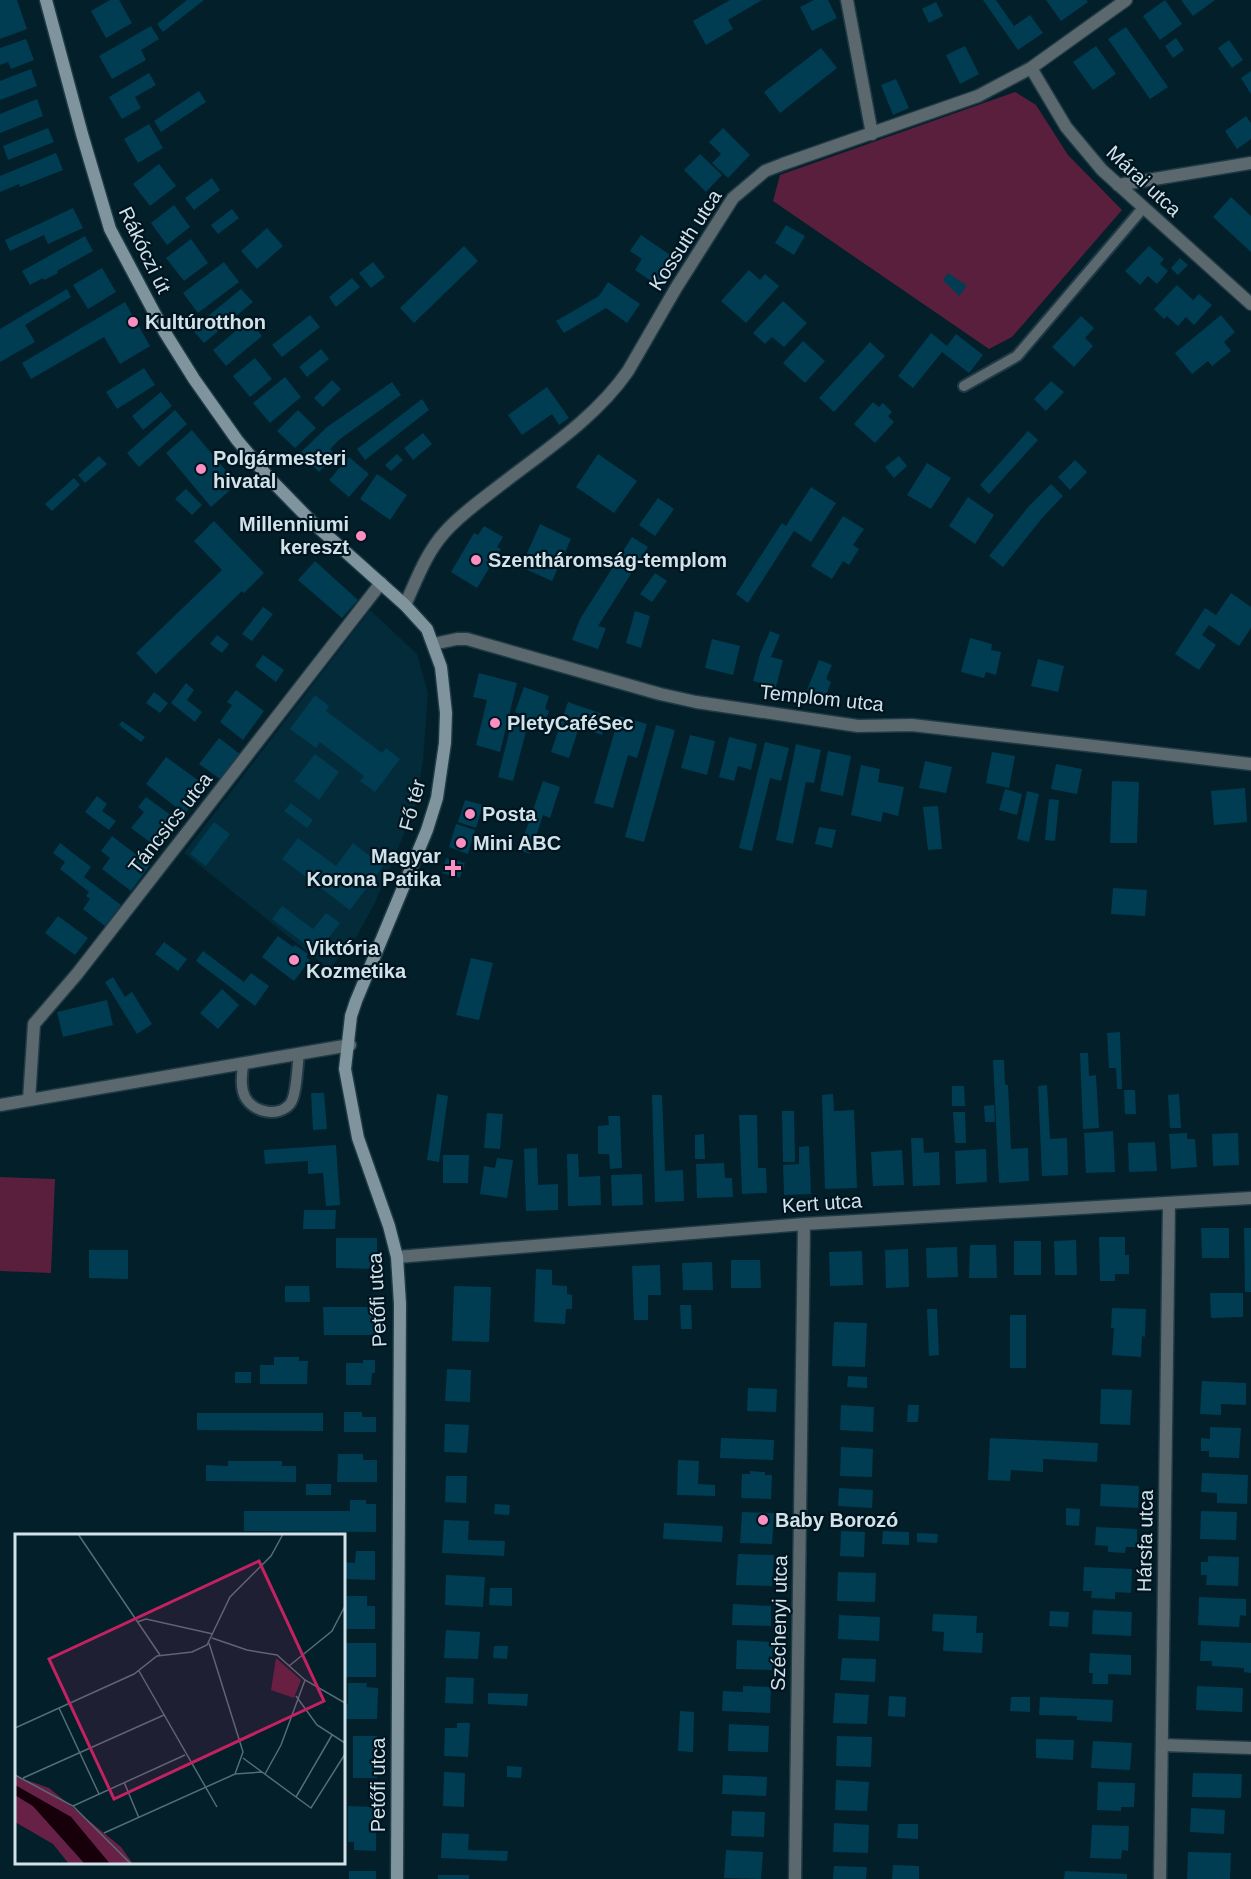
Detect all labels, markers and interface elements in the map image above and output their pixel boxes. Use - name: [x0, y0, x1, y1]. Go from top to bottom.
- street label: Márai utca: [1102, 141, 1186, 221]
- street label: Kossuth utca: [644, 185, 726, 294]
- street label: Rákóczi út: [115, 203, 176, 297]
- place label: Kultúrotthon: [145, 311, 266, 333]
- marker: Kultúrotthon: [126, 315, 140, 329]
- place label: Polgármesteri hivatal: [213, 447, 346, 492]
- marker: Polgármesteri hivatal: [194, 462, 208, 476]
- place label: Millenniumi kereszt: [239, 513, 349, 558]
- marker: Millenniumi kereszt: [354, 529, 368, 543]
- place label: Szentháromság-templom: [488, 549, 727, 571]
- marker: Szentháromság-templom: [469, 553, 483, 567]
- street label: Templom utca: [759, 681, 886, 716]
- place label: PletyCaféSec: [507, 712, 634, 734]
- marker: PletyCaféSec: [488, 716, 502, 730]
- street label: Táncsics utca: [124, 767, 217, 878]
- street label: Fő tér: [395, 777, 429, 833]
- place label: Posta: [482, 803, 537, 825]
- marker: Posta: [463, 807, 477, 821]
- place label: Mini ABC: [473, 832, 561, 854]
- marker: Mini ABC: [454, 836, 468, 850]
- place label: Magyar Korona Patika: [307, 845, 442, 890]
- marker: Magyar Korona Patika: [446, 861, 460, 875]
- place label: Viktória Kozmetika: [306, 937, 407, 982]
- marker: Viktória Kozmetika: [287, 953, 301, 967]
- street label: Kert utca: [781, 1189, 864, 1217]
- street label: Petőfi utca: [363, 1251, 390, 1348]
- street label: Hársfa utca: [1133, 1489, 1157, 1592]
- place label: Baby Borozó: [775, 1509, 898, 1531]
- marker: Baby Borozó: [756, 1513, 770, 1527]
- inset map: [15, 1534, 345, 1864]
- street label: Széchenyi utca: [767, 1554, 791, 1691]
- street label: Petőfi utca: [367, 1737, 389, 1832]

